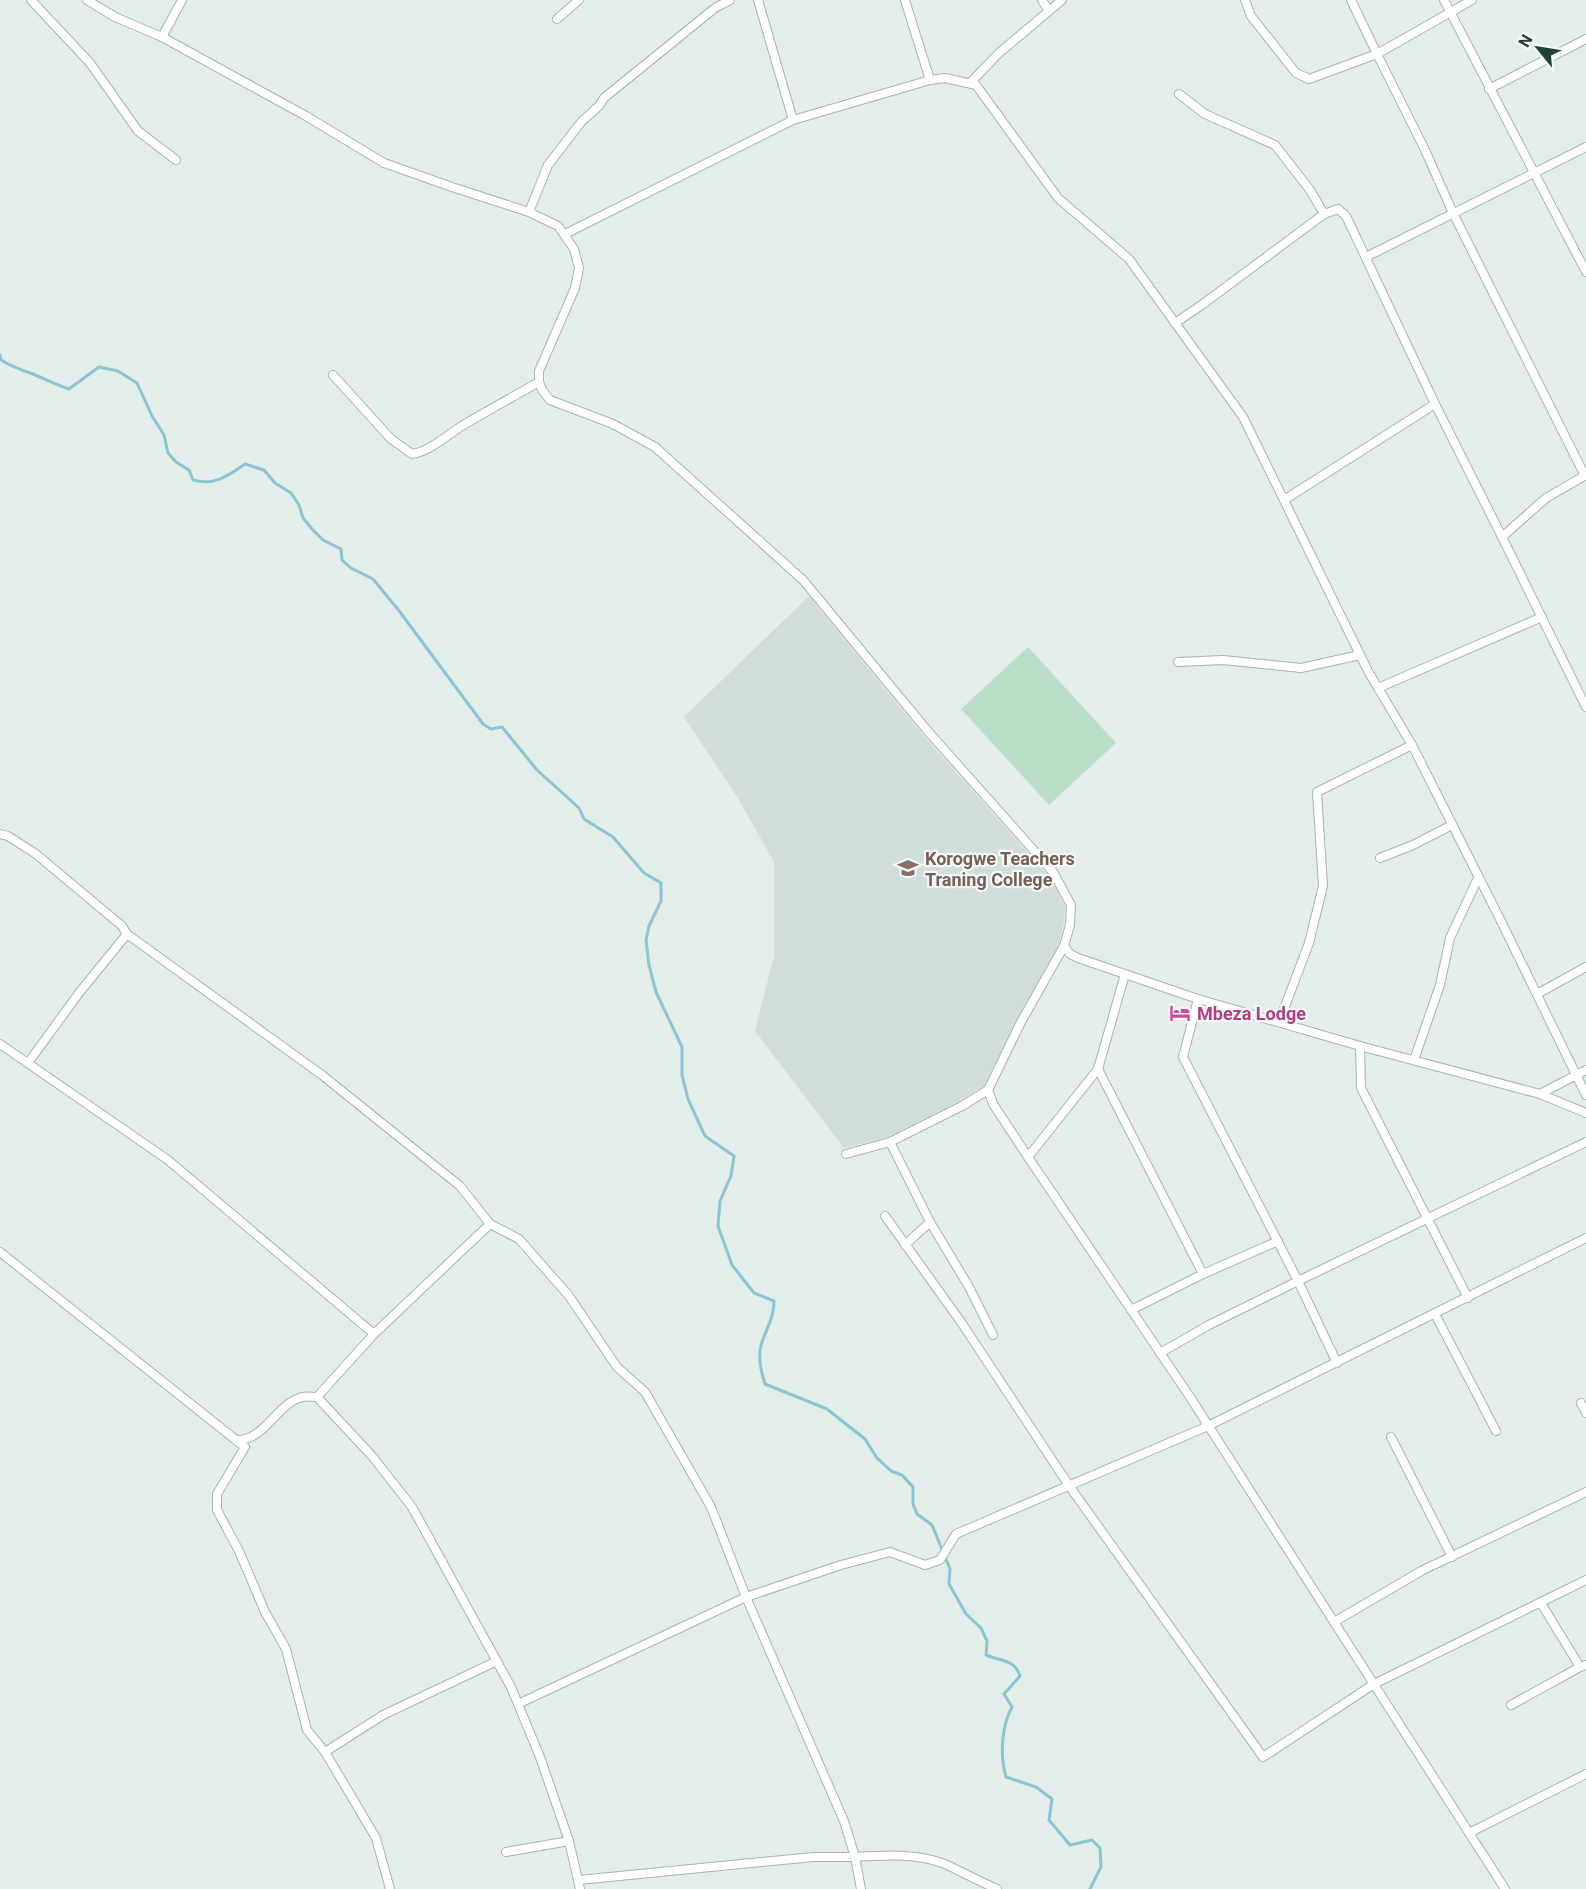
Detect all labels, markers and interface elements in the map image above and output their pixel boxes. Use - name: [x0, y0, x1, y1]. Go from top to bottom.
- north arrow: [1508, 18, 1568, 78]
- text: N: [1514, 31, 1536, 50]
- place label: Korogwe Teachers Traning College: [925, 848, 1075, 890]
- school or university icon: Korogwe Teachers Traning College: [896, 856, 920, 880]
- hotel icon: Mbeza Lodge: [1168, 1001, 1192, 1025]
- place label: Mbeza Lodge: [1197, 1003, 1306, 1024]

